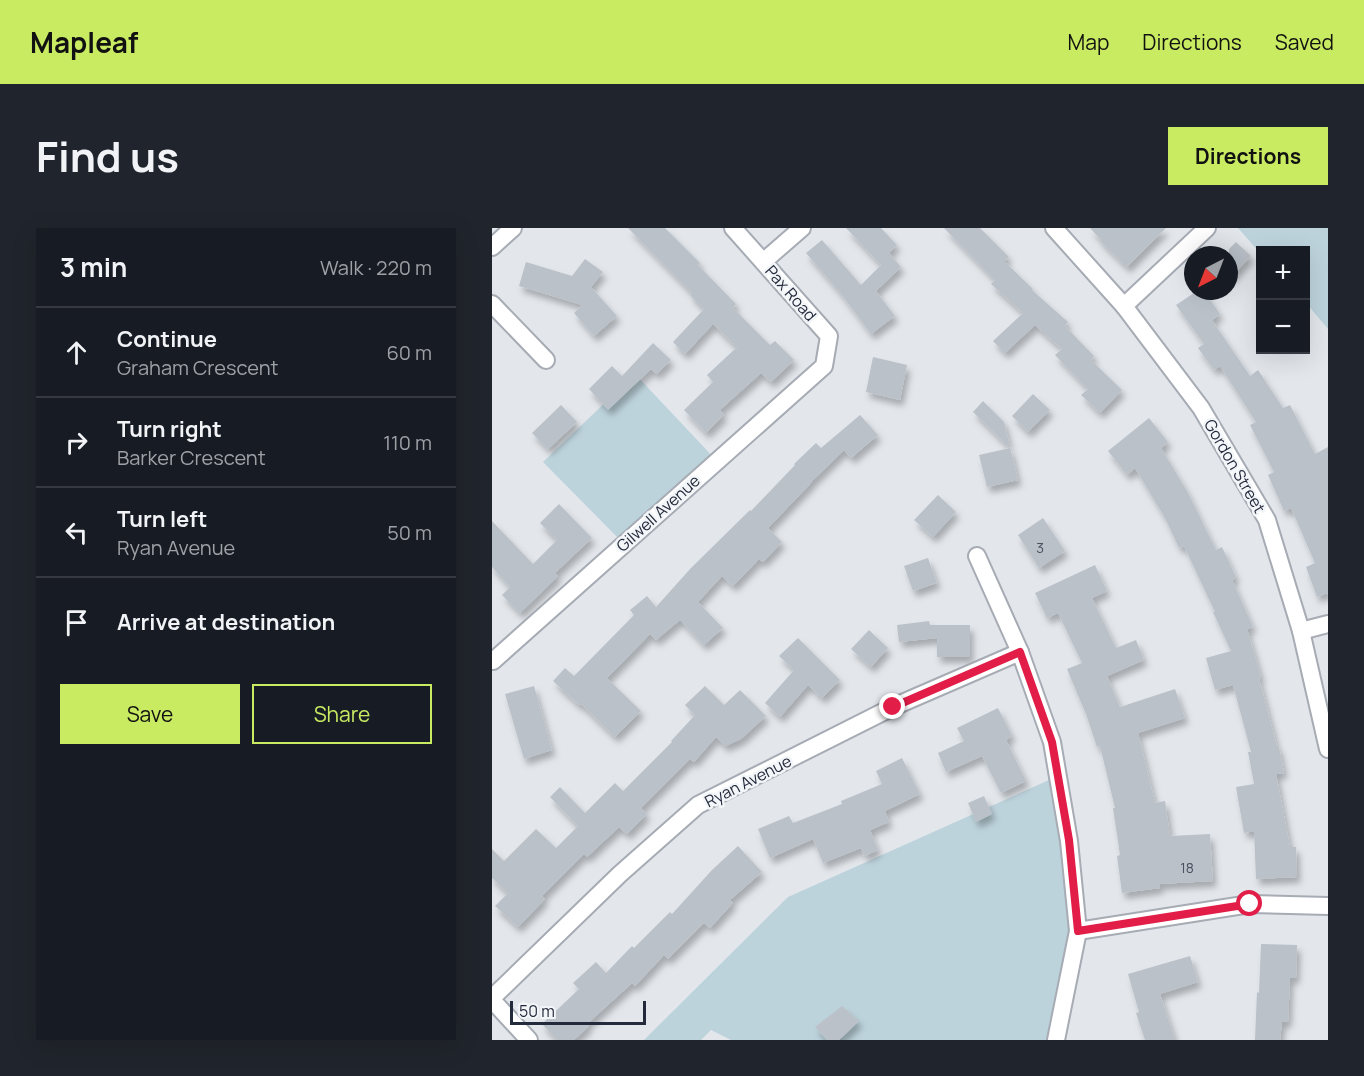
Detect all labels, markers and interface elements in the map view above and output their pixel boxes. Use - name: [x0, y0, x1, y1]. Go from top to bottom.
- text: Mapleaf: [30, 23, 138, 61]
- text: Map: [1068, 28, 1109, 56]
- text: Directions: [1142, 28, 1242, 56]
- text: Saved: [1275, 28, 1334, 56]
- text: Find us: [36, 127, 179, 185]
- button: Directions: [1168, 127, 1328, 185]
- north arrow: [1184, 246, 1238, 300]
- map controls: [1256, 246, 1310, 354]
- button: +: [1256, 246, 1310, 300]
- text: 3 min: [60, 249, 127, 285]
- text: Walk · 220 m: [320, 254, 432, 281]
- street label: Pax Road: [760, 260, 822, 326]
- button: −: [1256, 300, 1310, 354]
- text: Continue: [117, 324, 217, 354]
- icon: ahead: [60, 336, 93, 369]
- text: 60 m: [386, 339, 432, 366]
- text: Graham Crescent: [117, 354, 279, 381]
- text: Turn right: [117, 414, 222, 444]
- street label: Gordon Street: [1199, 415, 1271, 517]
- icon: right: [60, 426, 93, 459]
- text: 110 m: [383, 429, 432, 456]
- text: Barker Crescent: [117, 444, 266, 471]
- street label: Gilwell Avenue: [611, 470, 705, 556]
- text: Turn left: [117, 504, 207, 534]
- icon: left: [60, 516, 93, 549]
- text: 50 m: [387, 519, 432, 546]
- text: Ryan Avenue: [117, 534, 235, 561]
- house number: 3: [1036, 538, 1044, 557]
- icon: arrive: [60, 606, 93, 639]
- text: Arrive at destination: [117, 607, 335, 637]
- button: Save: [60, 684, 240, 744]
- button: Share: [252, 684, 432, 744]
- route end: [879, 693, 905, 719]
- street label: Ryan Avenue: [701, 750, 795, 812]
- house number: 18: [1180, 858, 1194, 877]
- route start: [1236, 890, 1262, 916]
- scale bar: [510, 998, 646, 1026]
- text: 50 m: [519, 1000, 555, 1022]

